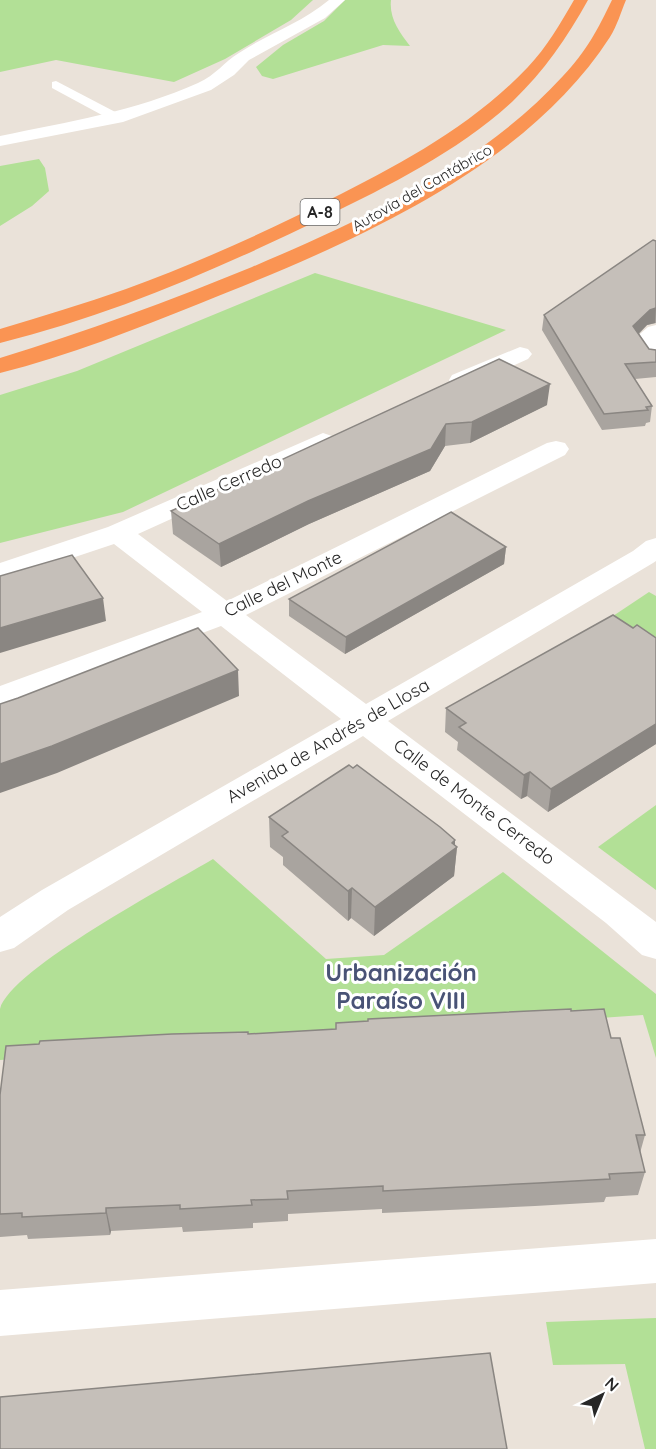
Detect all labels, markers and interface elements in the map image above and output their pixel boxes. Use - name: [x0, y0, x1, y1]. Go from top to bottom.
- street label: Autovía del Cantábrico: [349, 140, 495, 235]
- road number: A-8: [300, 199, 340, 225]
- street label: Calle Cerredo: [172, 449, 285, 516]
- street label: Calle del Monte: [220, 545, 345, 622]
- street label: Avenida de Andrés de Llosa: [222, 673, 433, 808]
- street label: Calle de Monte Cerredo: [389, 733, 560, 870]
- district label: Urbanización Paraíso VIII: [325, 957, 477, 1015]
- north arrow: [572, 1365, 632, 1425]
- text: N: [601, 1373, 623, 1395]

